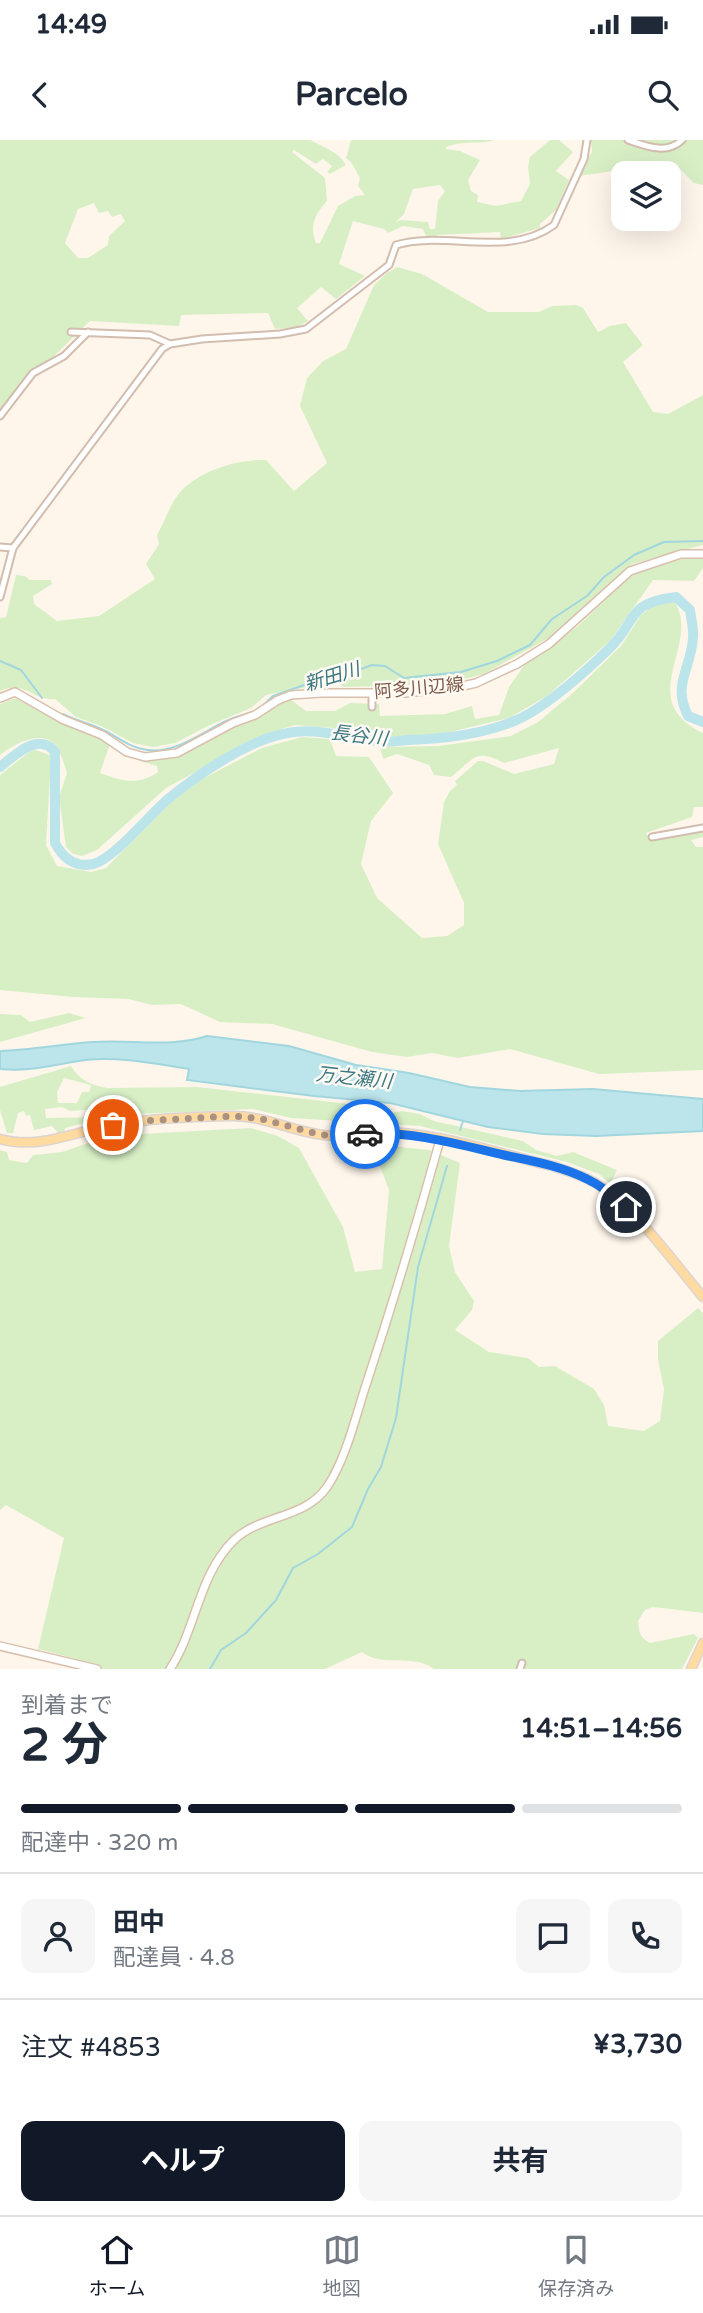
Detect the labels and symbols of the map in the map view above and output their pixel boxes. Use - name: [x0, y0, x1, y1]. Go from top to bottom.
- water label: 新田川: [302, 658, 364, 696]
- street label: 阿多川辺線: [373, 673, 465, 703]
- water label: 長谷川: [329, 722, 391, 751]
- water label: 万之瀬川: [315, 1063, 395, 1093]
- pin: [83, 1095, 143, 1155]
- courier: [330, 1099, 400, 1169]
- pin: [596, 1177, 656, 1237]

